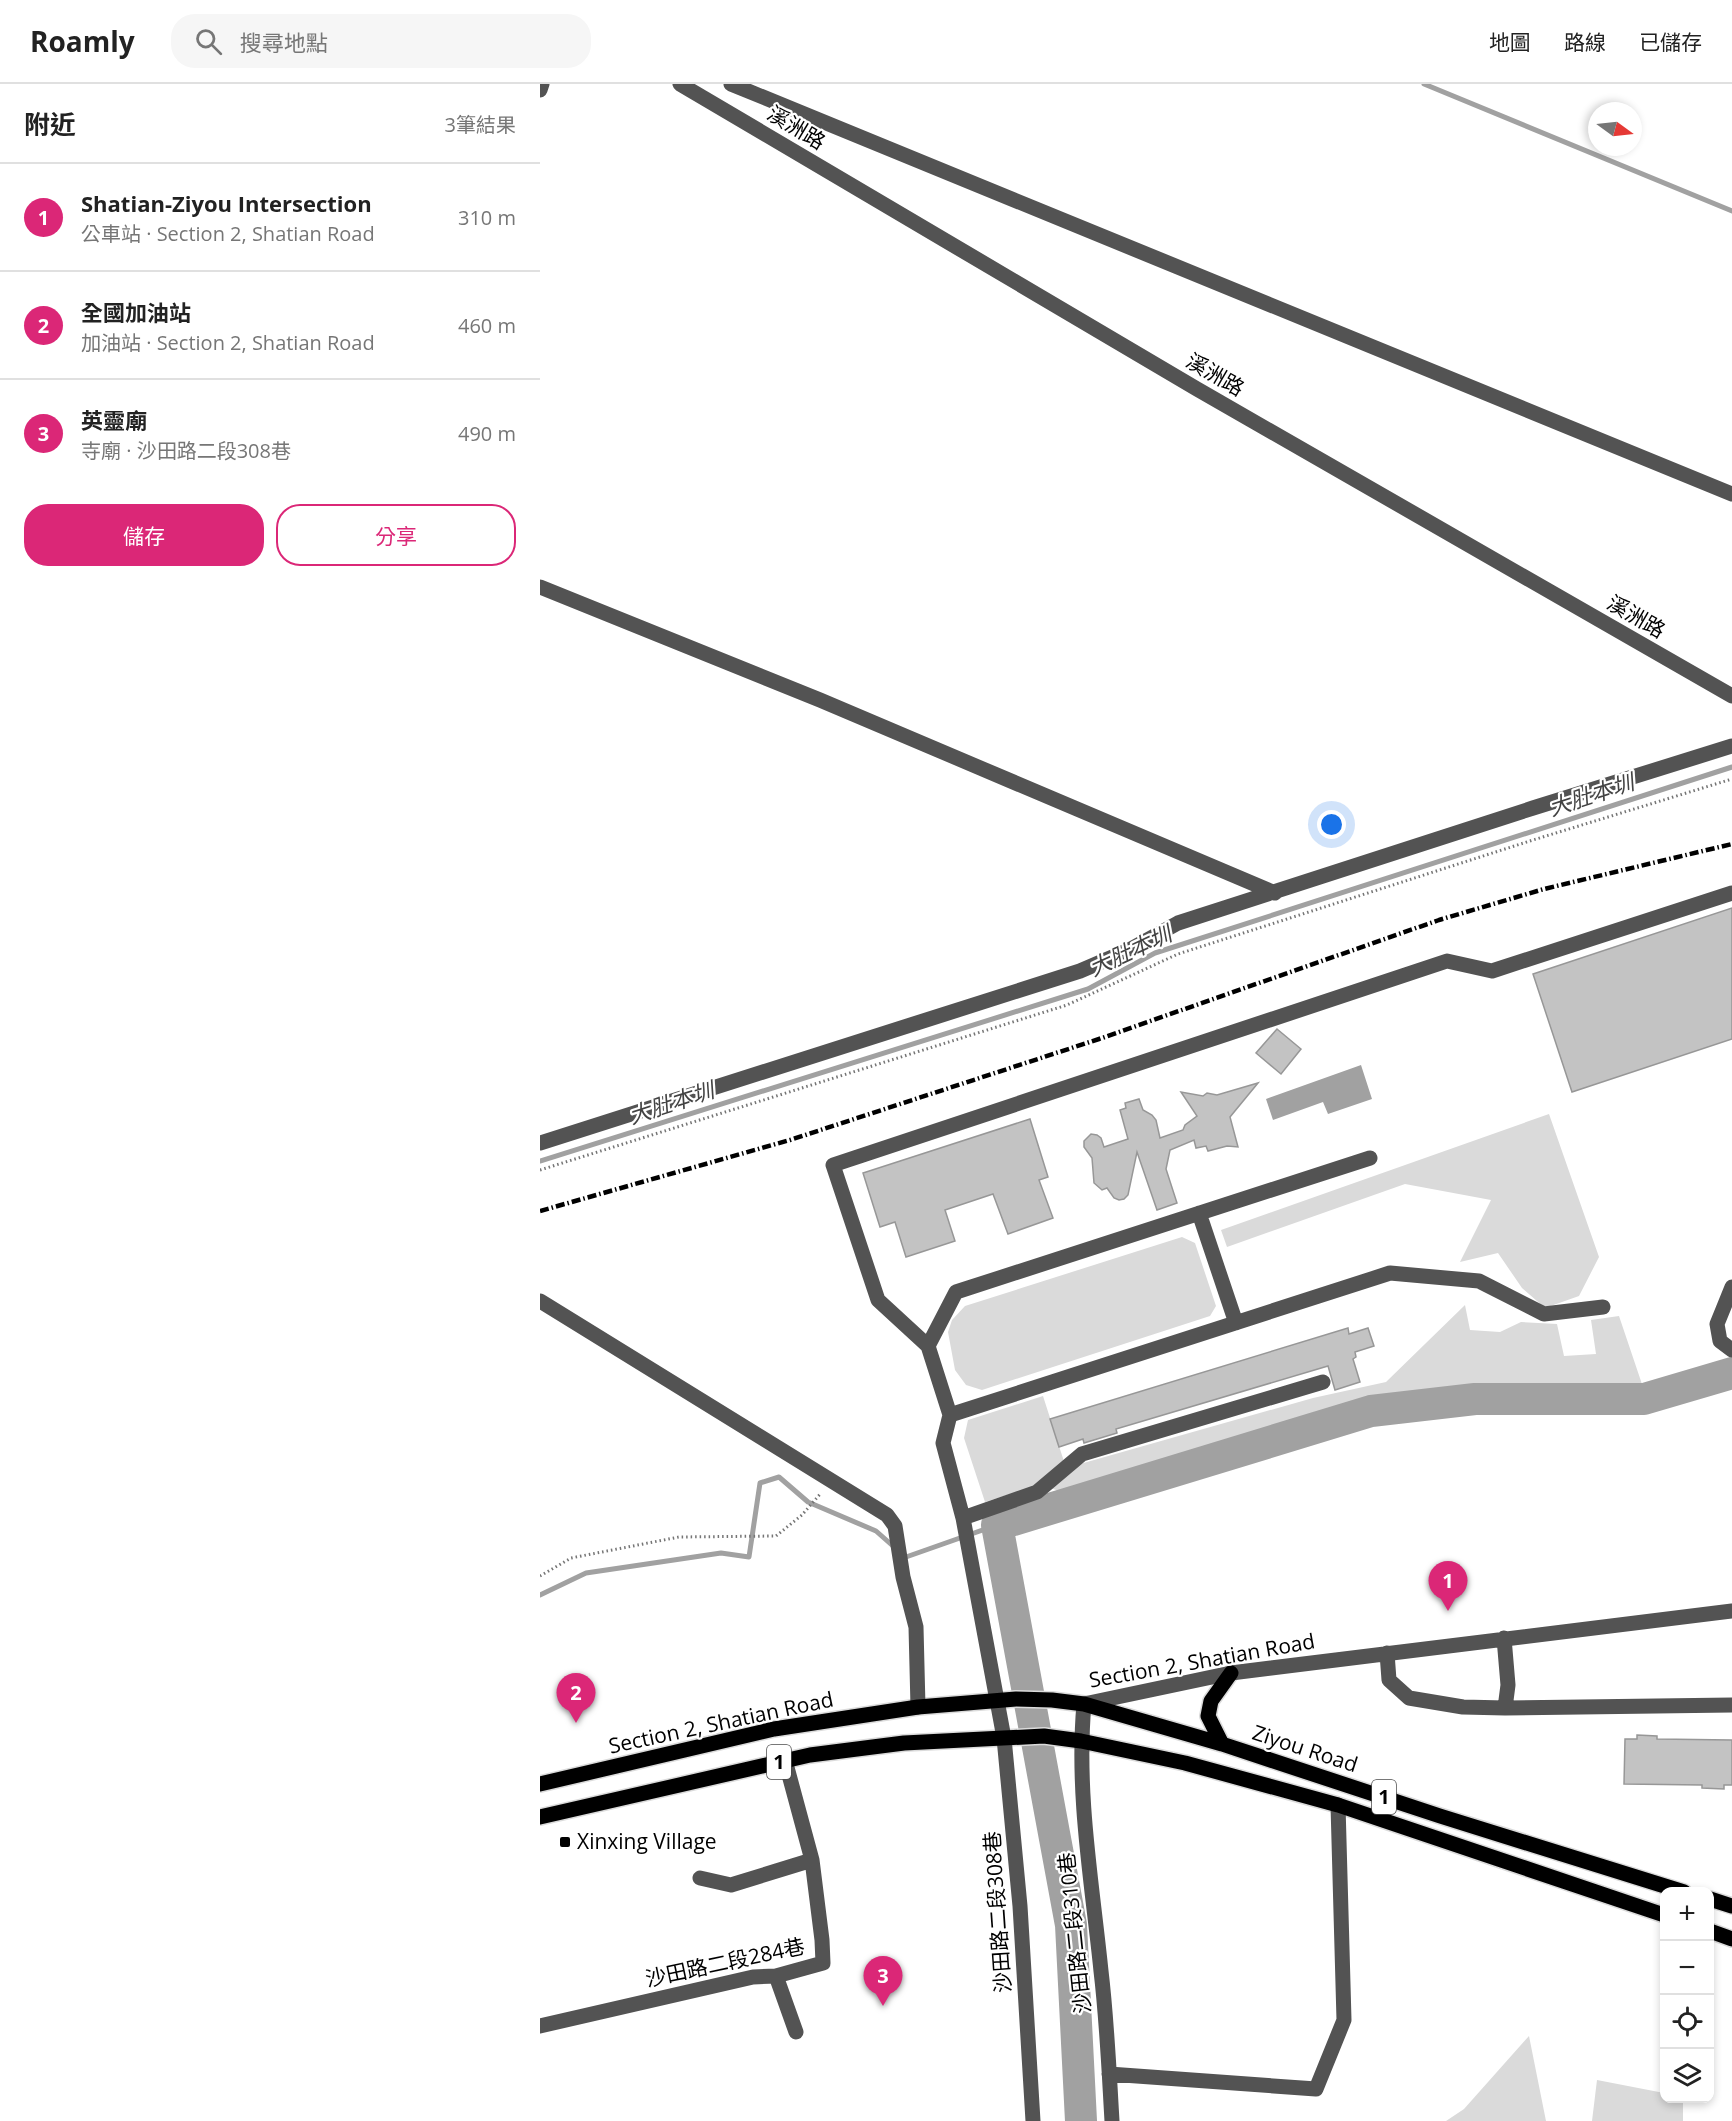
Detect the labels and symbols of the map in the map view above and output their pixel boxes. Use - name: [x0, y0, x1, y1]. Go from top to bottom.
- street label: 溪洲路: [762, 99, 831, 155]
- north arrow: [1588, 102, 1642, 156]
- street label: 溪洲路: [1181, 346, 1250, 402]
- street label: 溪洲路: [1602, 588, 1671, 644]
- water label: 大肚本圳: [1544, 765, 1640, 822]
- your location: [1317, 810, 1346, 839]
- water label: 大肚本圳: [1083, 917, 1179, 982]
- water label: 大肚本圳: [624, 1073, 720, 1130]
- pin: 1: [1428, 1562, 1468, 1611]
- street label: Section 2, Shatian Road: [1087, 1626, 1317, 1694]
- pin: 2: [556, 1674, 596, 1723]
- street label: Section 2, Shatian Road: [606, 1685, 836, 1760]
- street label: Ziyou Road: [1249, 1718, 1361, 1778]
- road number: 1: [767, 1745, 791, 1779]
- road number: 1: [1372, 1780, 1396, 1814]
- place label: Xinxing Village: [577, 1827, 717, 1855]
- street label: 沙田路二段308巷: [977, 1830, 1017, 1994]
- marker: Xinxing Village: [558, 1835, 572, 1849]
- street label: 沙田路二段310巷: [1052, 1851, 1096, 2015]
- street label: 沙田路二段284巷: [643, 1931, 807, 1993]
- pin: 3: [864, 1956, 902, 2006]

